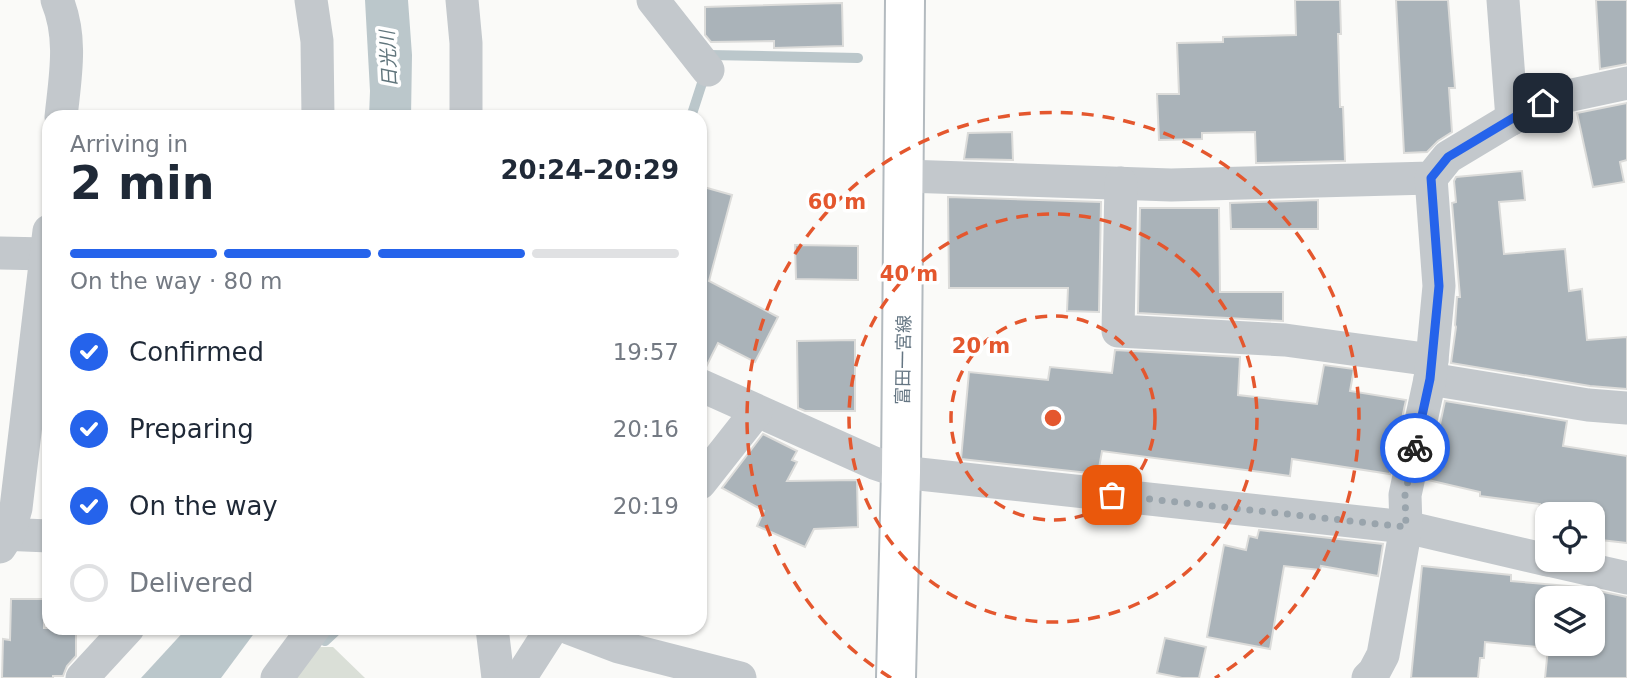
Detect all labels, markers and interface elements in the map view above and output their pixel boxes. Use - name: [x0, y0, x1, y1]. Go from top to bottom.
- water label: 日光川: [375, 28, 400, 88]
- pin: [1513, 73, 1573, 133]
- icon: home: [1524, 84, 1562, 122]
- text: Arriving in: [70, 131, 188, 157]
- text: 20:24–20:29: [500, 155, 679, 185]
- text: 2 min: [70, 156, 214, 210]
- text: 60 m: [808, 190, 866, 214]
- text: 40 m: [880, 262, 938, 286]
- text: On the way · 80 m: [70, 268, 282, 294]
- street label: 富田一宮線: [892, 315, 914, 405]
- icon: check: [70, 333, 108, 371]
- text: 20 m: [952, 334, 1010, 358]
- text: Confirmed: [129, 337, 264, 367]
- text: 19:57: [613, 339, 679, 365]
- centre of rings: [1041, 406, 1065, 430]
- icon: check: [70, 410, 108, 448]
- courier: [1380, 413, 1450, 483]
- text: Preparing: [129, 414, 254, 444]
- text: 20:16: [613, 416, 679, 442]
- icon: bike: [1396, 429, 1434, 467]
- pin: [1082, 465, 1142, 525]
- icon: bag: [1093, 476, 1131, 514]
- icon: check: [70, 487, 108, 525]
- text: On the way: [129, 491, 278, 521]
- text: 20:19: [613, 493, 679, 519]
- map controls: [1535, 502, 1605, 656]
- button: locate: [1535, 502, 1605, 572]
- text: Delivered: [129, 568, 253, 598]
- button: layers: [1535, 586, 1605, 656]

